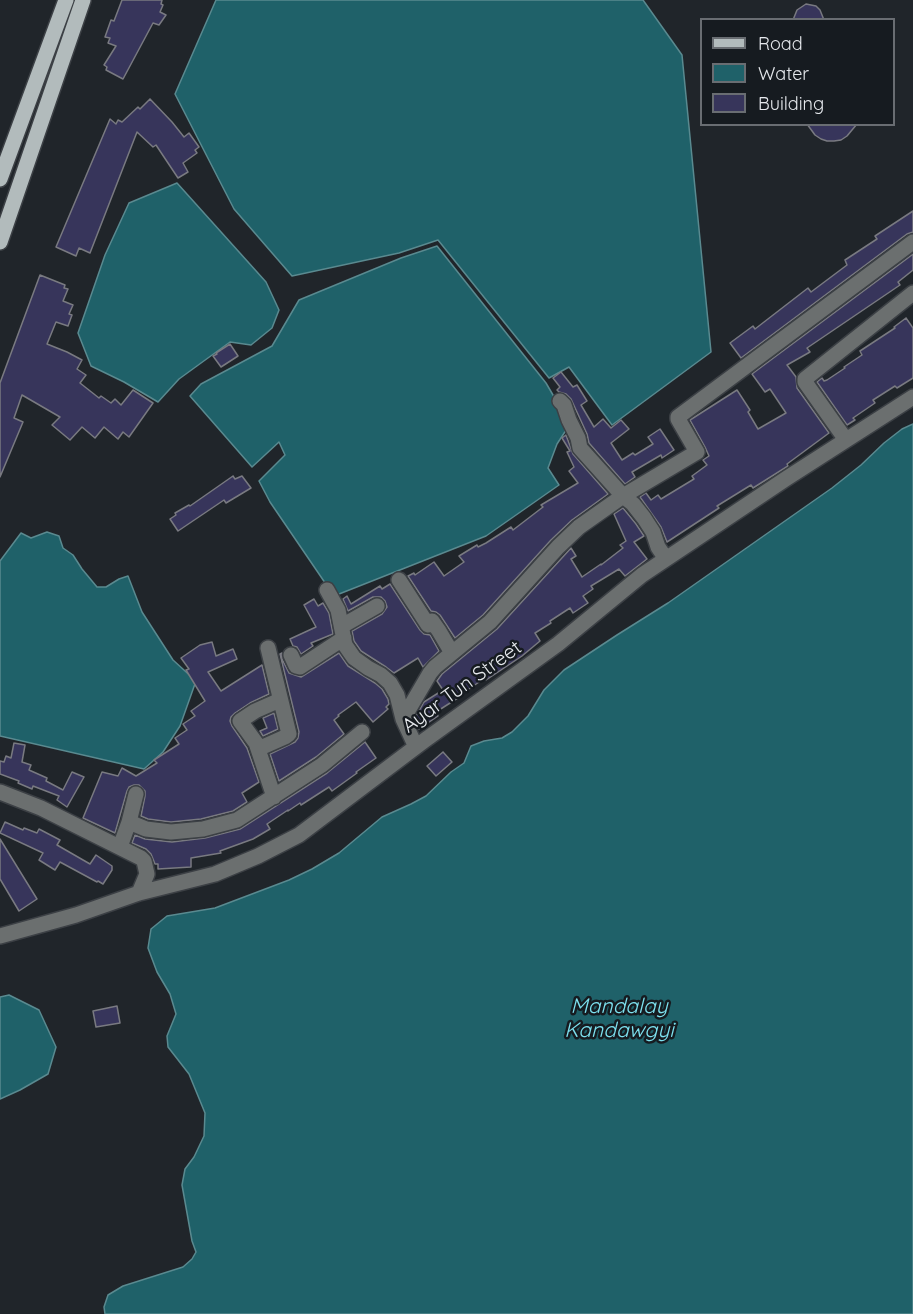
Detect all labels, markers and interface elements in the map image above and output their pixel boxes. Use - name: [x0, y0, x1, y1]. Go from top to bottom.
- legend: [700, 18, 895, 126]
- text: Road: [758, 32, 803, 55]
- text: Water: [758, 62, 809, 85]
- text: Building: [758, 92, 824, 115]
- street label: Ayar Tun Street: [398, 636, 526, 738]
- water label: Mandalay Kandawgyi: [564, 994, 674, 1044]

